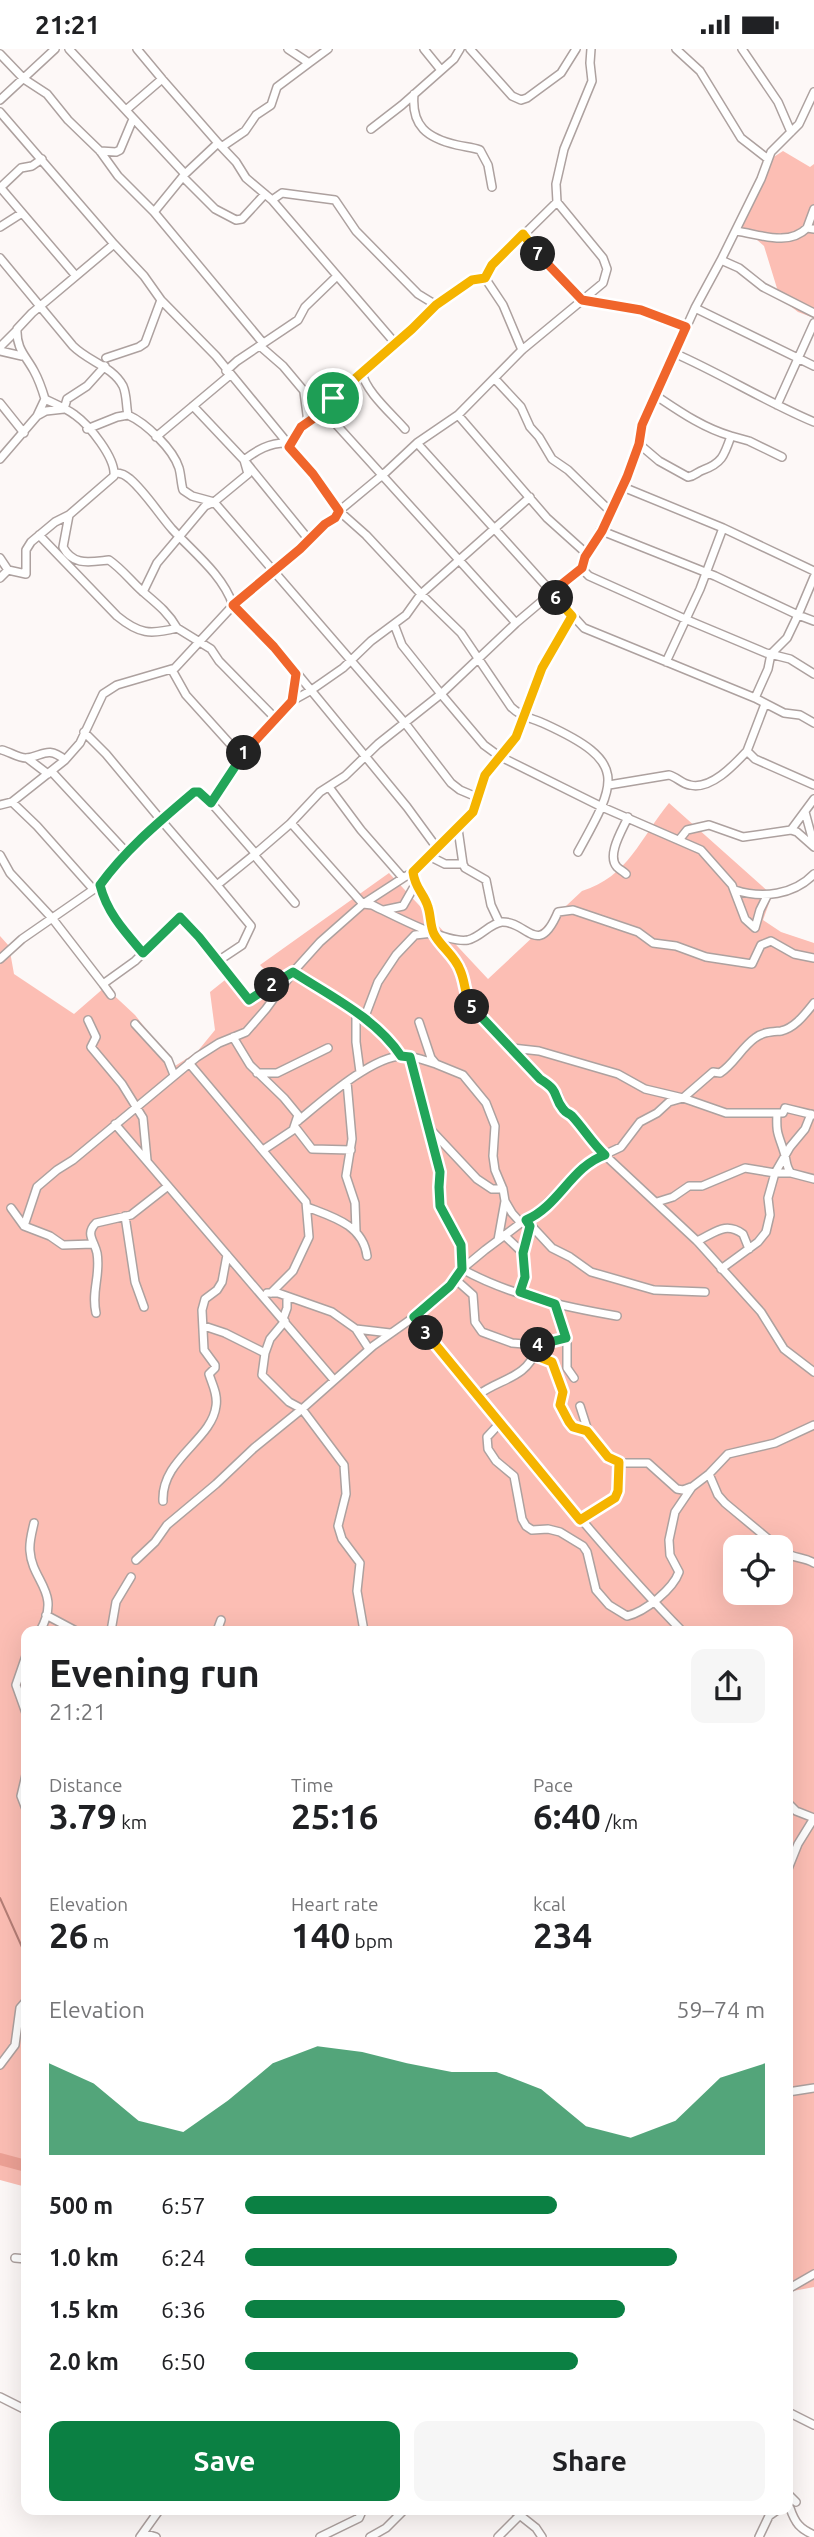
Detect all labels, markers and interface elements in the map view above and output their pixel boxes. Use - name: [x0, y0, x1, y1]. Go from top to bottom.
- text: 21:21: [35, 10, 100, 39]
- pin: 7: [520, 237, 556, 271]
- text: 7: [532, 242, 543, 264]
- pin: [303, 368, 363, 428]
- icon: arrive: [314, 379, 352, 417]
- pin: 6: [538, 581, 574, 615]
- text: 6: [550, 586, 561, 608]
- pin: 1: [226, 735, 262, 771]
- text: 1: [238, 741, 249, 763]
- pin: 2: [254, 967, 290, 1003]
- text: 2: [266, 973, 277, 995]
- pin: 5: [454, 989, 490, 1025]
- text: 5: [466, 995, 477, 1017]
- pin: 3: [408, 1315, 444, 1351]
- text: 3: [420, 1321, 431, 1343]
- pin: 4: [520, 1327, 556, 1363]
- text: 4: [532, 1333, 543, 1355]
- map controls: [723, 1535, 793, 1605]
- button: locate: [723, 1535, 793, 1605]
- button: share: [691, 1649, 765, 1723]
- text: Evening run: [49, 1652, 260, 1694]
- text: 21:21: [49, 1699, 107, 1724]
- text: Distance: [49, 1774, 123, 1796]
- text: Time: [291, 1774, 333, 1796]
- text: Pace: [533, 1774, 573, 1796]
- text: 3.79: [49, 1796, 117, 1836]
- text: 25:16: [291, 1796, 379, 1836]
- text: 6:40: [533, 1796, 601, 1836]
- text: km: [117, 1811, 147, 1833]
- text: /km: [601, 1811, 638, 1833]
- text: Elevation: [49, 1893, 128, 1915]
- text: Heart rate: [291, 1893, 378, 1915]
- text: kcal: [533, 1893, 566, 1915]
- text: 26: [49, 1915, 88, 1955]
- text: 140: [291, 1915, 350, 1955]
- text: 234: [533, 1915, 592, 1955]
- text: m: [88, 1930, 109, 1952]
- text: bpm: [350, 1930, 393, 1952]
- text: Elevation: [49, 1997, 145, 2022]
- text: 59–74 m: [677, 1997, 765, 2022]
- text: 500 m: [49, 2193, 113, 2218]
- text: 6:57: [161, 2193, 206, 2218]
- text: 1.0 km: [49, 2245, 119, 2270]
- text: 6:24: [161, 2245, 206, 2270]
- text: 1.5 km: [49, 2297, 119, 2322]
- text: 6:36: [161, 2297, 206, 2322]
- text: 2.0 km: [49, 2349, 119, 2374]
- text: 6:50: [161, 2349, 206, 2374]
- button: Save: [49, 2421, 400, 2501]
- button: Share: [414, 2421, 765, 2501]

